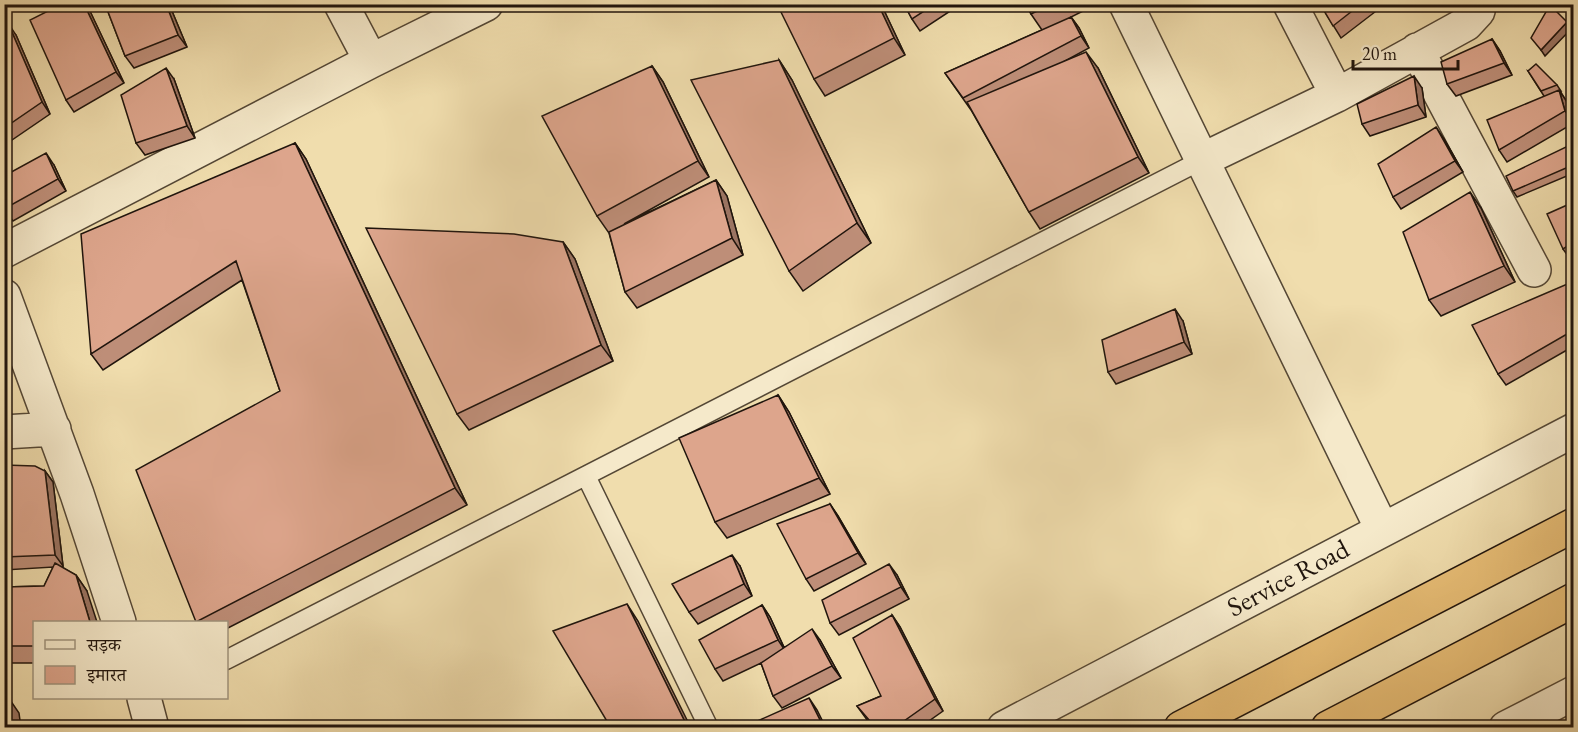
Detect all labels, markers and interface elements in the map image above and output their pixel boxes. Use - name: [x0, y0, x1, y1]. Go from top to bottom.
- scale bar: [1353, 33, 1458, 71]
- text: 20 m: [1362, 42, 1397, 65]
- street label: Service Road: [1221, 531, 1355, 624]
- legend: [33, 621, 228, 699]
- text: सड़क: [86, 633, 122, 656]
- text: इमारत: [86, 663, 127, 686]

